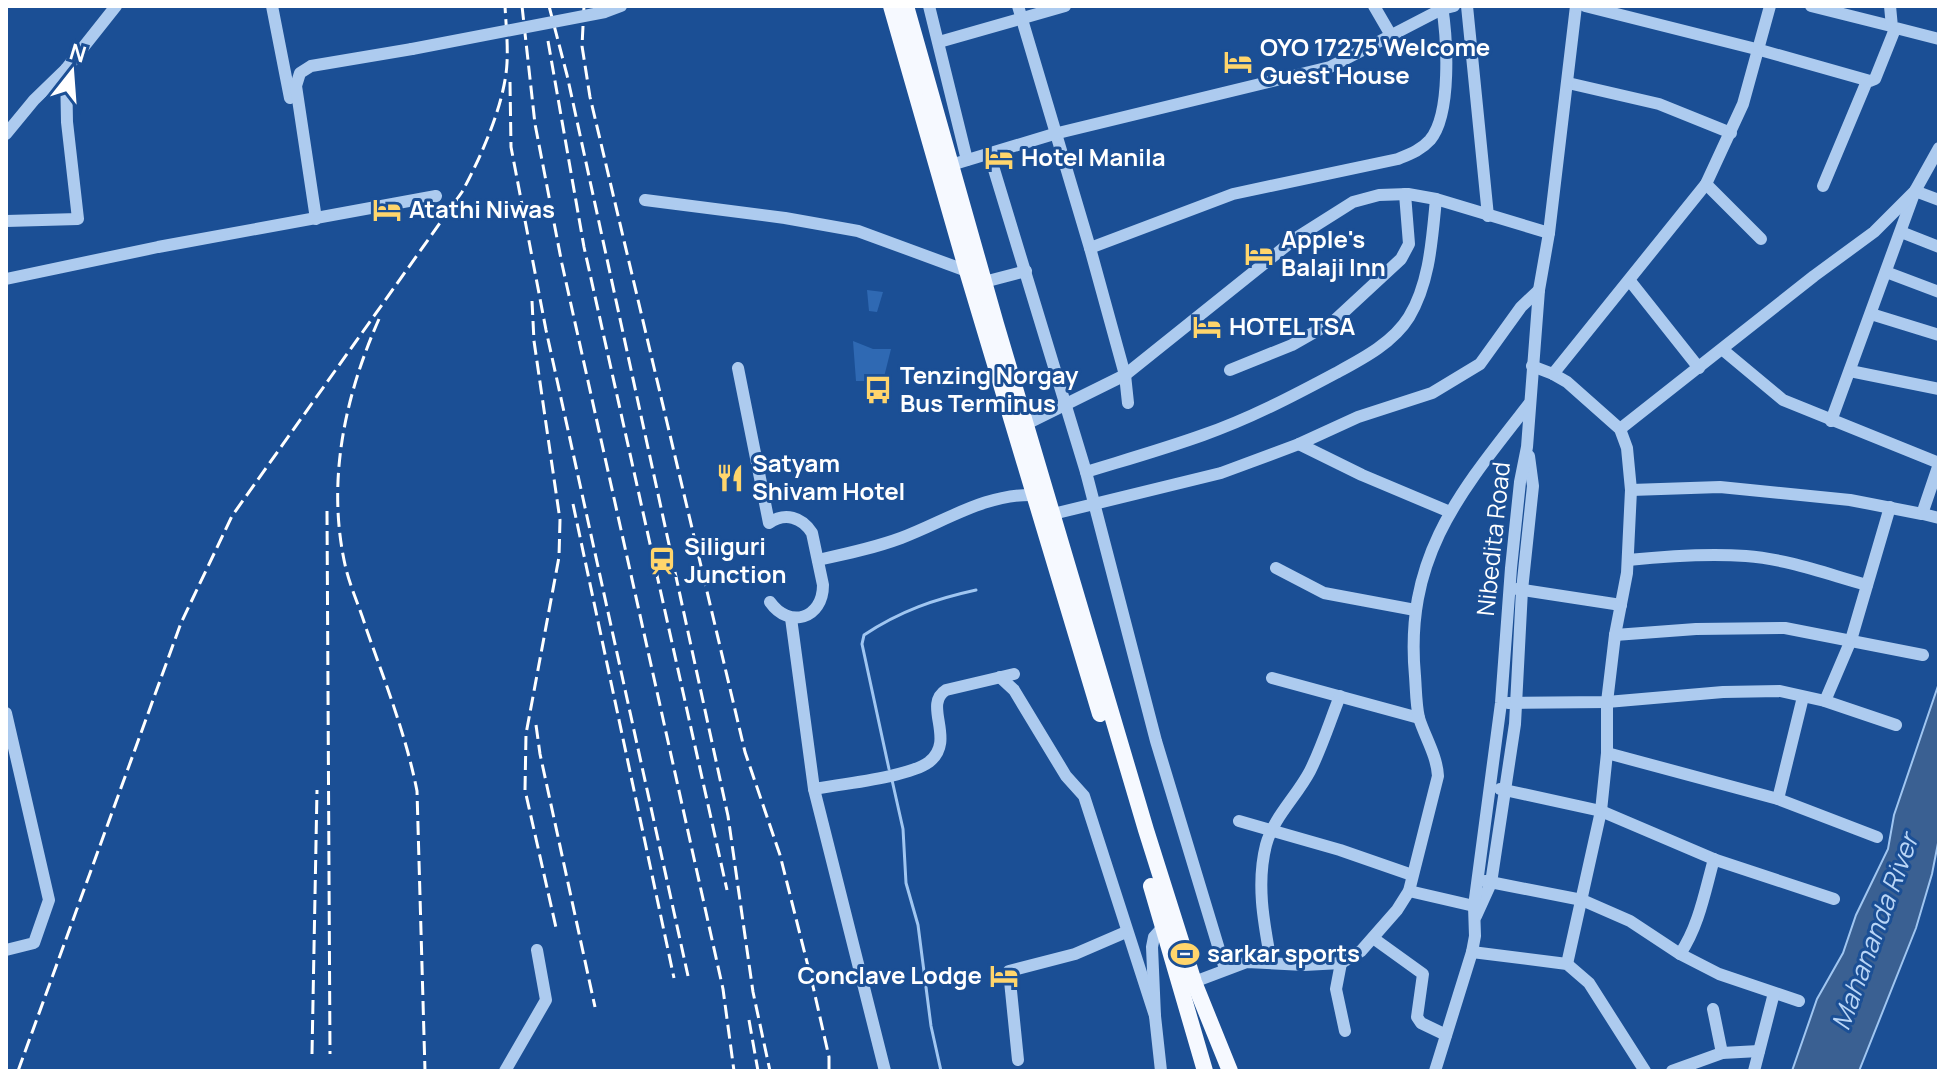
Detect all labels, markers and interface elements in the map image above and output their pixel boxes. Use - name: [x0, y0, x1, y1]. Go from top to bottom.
- place label: OYO 17275 Welcome Guest House: [1260, 30, 1490, 91]
- north arrow: [32, 32, 112, 112]
- text: N: [66, 36, 90, 70]
- hotel icon: OYO 17275 Welcome Guest House: [1223, 47, 1253, 77]
- place label: Hotel Manila: [1021, 140, 1166, 173]
- hotel icon: Hotel Manila: [984, 143, 1014, 173]
- place label: Atathi Niwas: [409, 192, 555, 225]
- hotel icon: Atathi Niwas: [372, 195, 402, 225]
- place label: Apple's Balaji Inn: [1281, 222, 1386, 283]
- hotel icon: Apple's Balaji Inn: [1244, 239, 1274, 269]
- place label: HOTEL TSA: [1229, 309, 1355, 342]
- hotel icon: HOTEL TSA: [1192, 312, 1222, 342]
- place label: Tenzing Norgay Bus Terminus: [900, 358, 1079, 419]
- bus stop icon: Tenzing Norgay Bus Terminus: [863, 375, 893, 405]
- place label: Satyam Shivam Hotel: [752, 446, 905, 507]
- street label: Nibedita Road: [1468, 460, 1517, 618]
- restaurant icon: Satyam Shivam Hotel: [715, 463, 745, 493]
- place label: Siliguri Junction: [684, 529, 787, 590]
- station icon: Siliguri Junction: [647, 546, 677, 576]
- water label: Mahananda River: [1822, 825, 1927, 1035]
- place label: sarkar sports: [1207, 936, 1360, 969]
- sports icon: sarkar sports: [1170, 939, 1200, 969]
- place label: Conclave Lodge: [797, 958, 982, 991]
- hotel icon: Conclave Lodge: [989, 961, 1019, 991]

